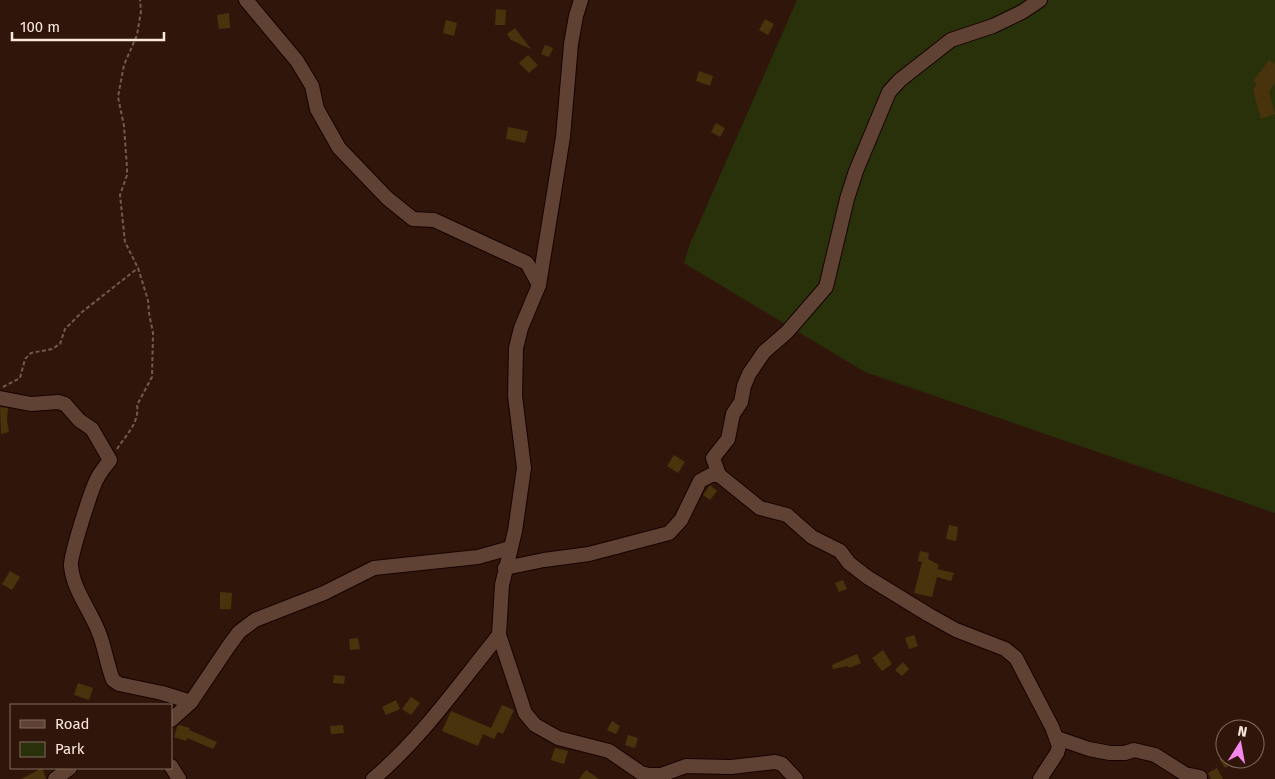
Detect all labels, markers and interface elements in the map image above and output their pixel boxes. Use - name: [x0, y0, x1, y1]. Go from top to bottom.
- scale bar: [12, 10, 165, 42]
- text: 100 m: [20, 18, 60, 36]
- legend: [10, 704, 172, 769]
- text: Road: [55, 715, 90, 733]
- north arrow: [1215, 719, 1265, 769]
- text: N: [1236, 722, 1249, 741]
- text: Park: [55, 740, 85, 758]

